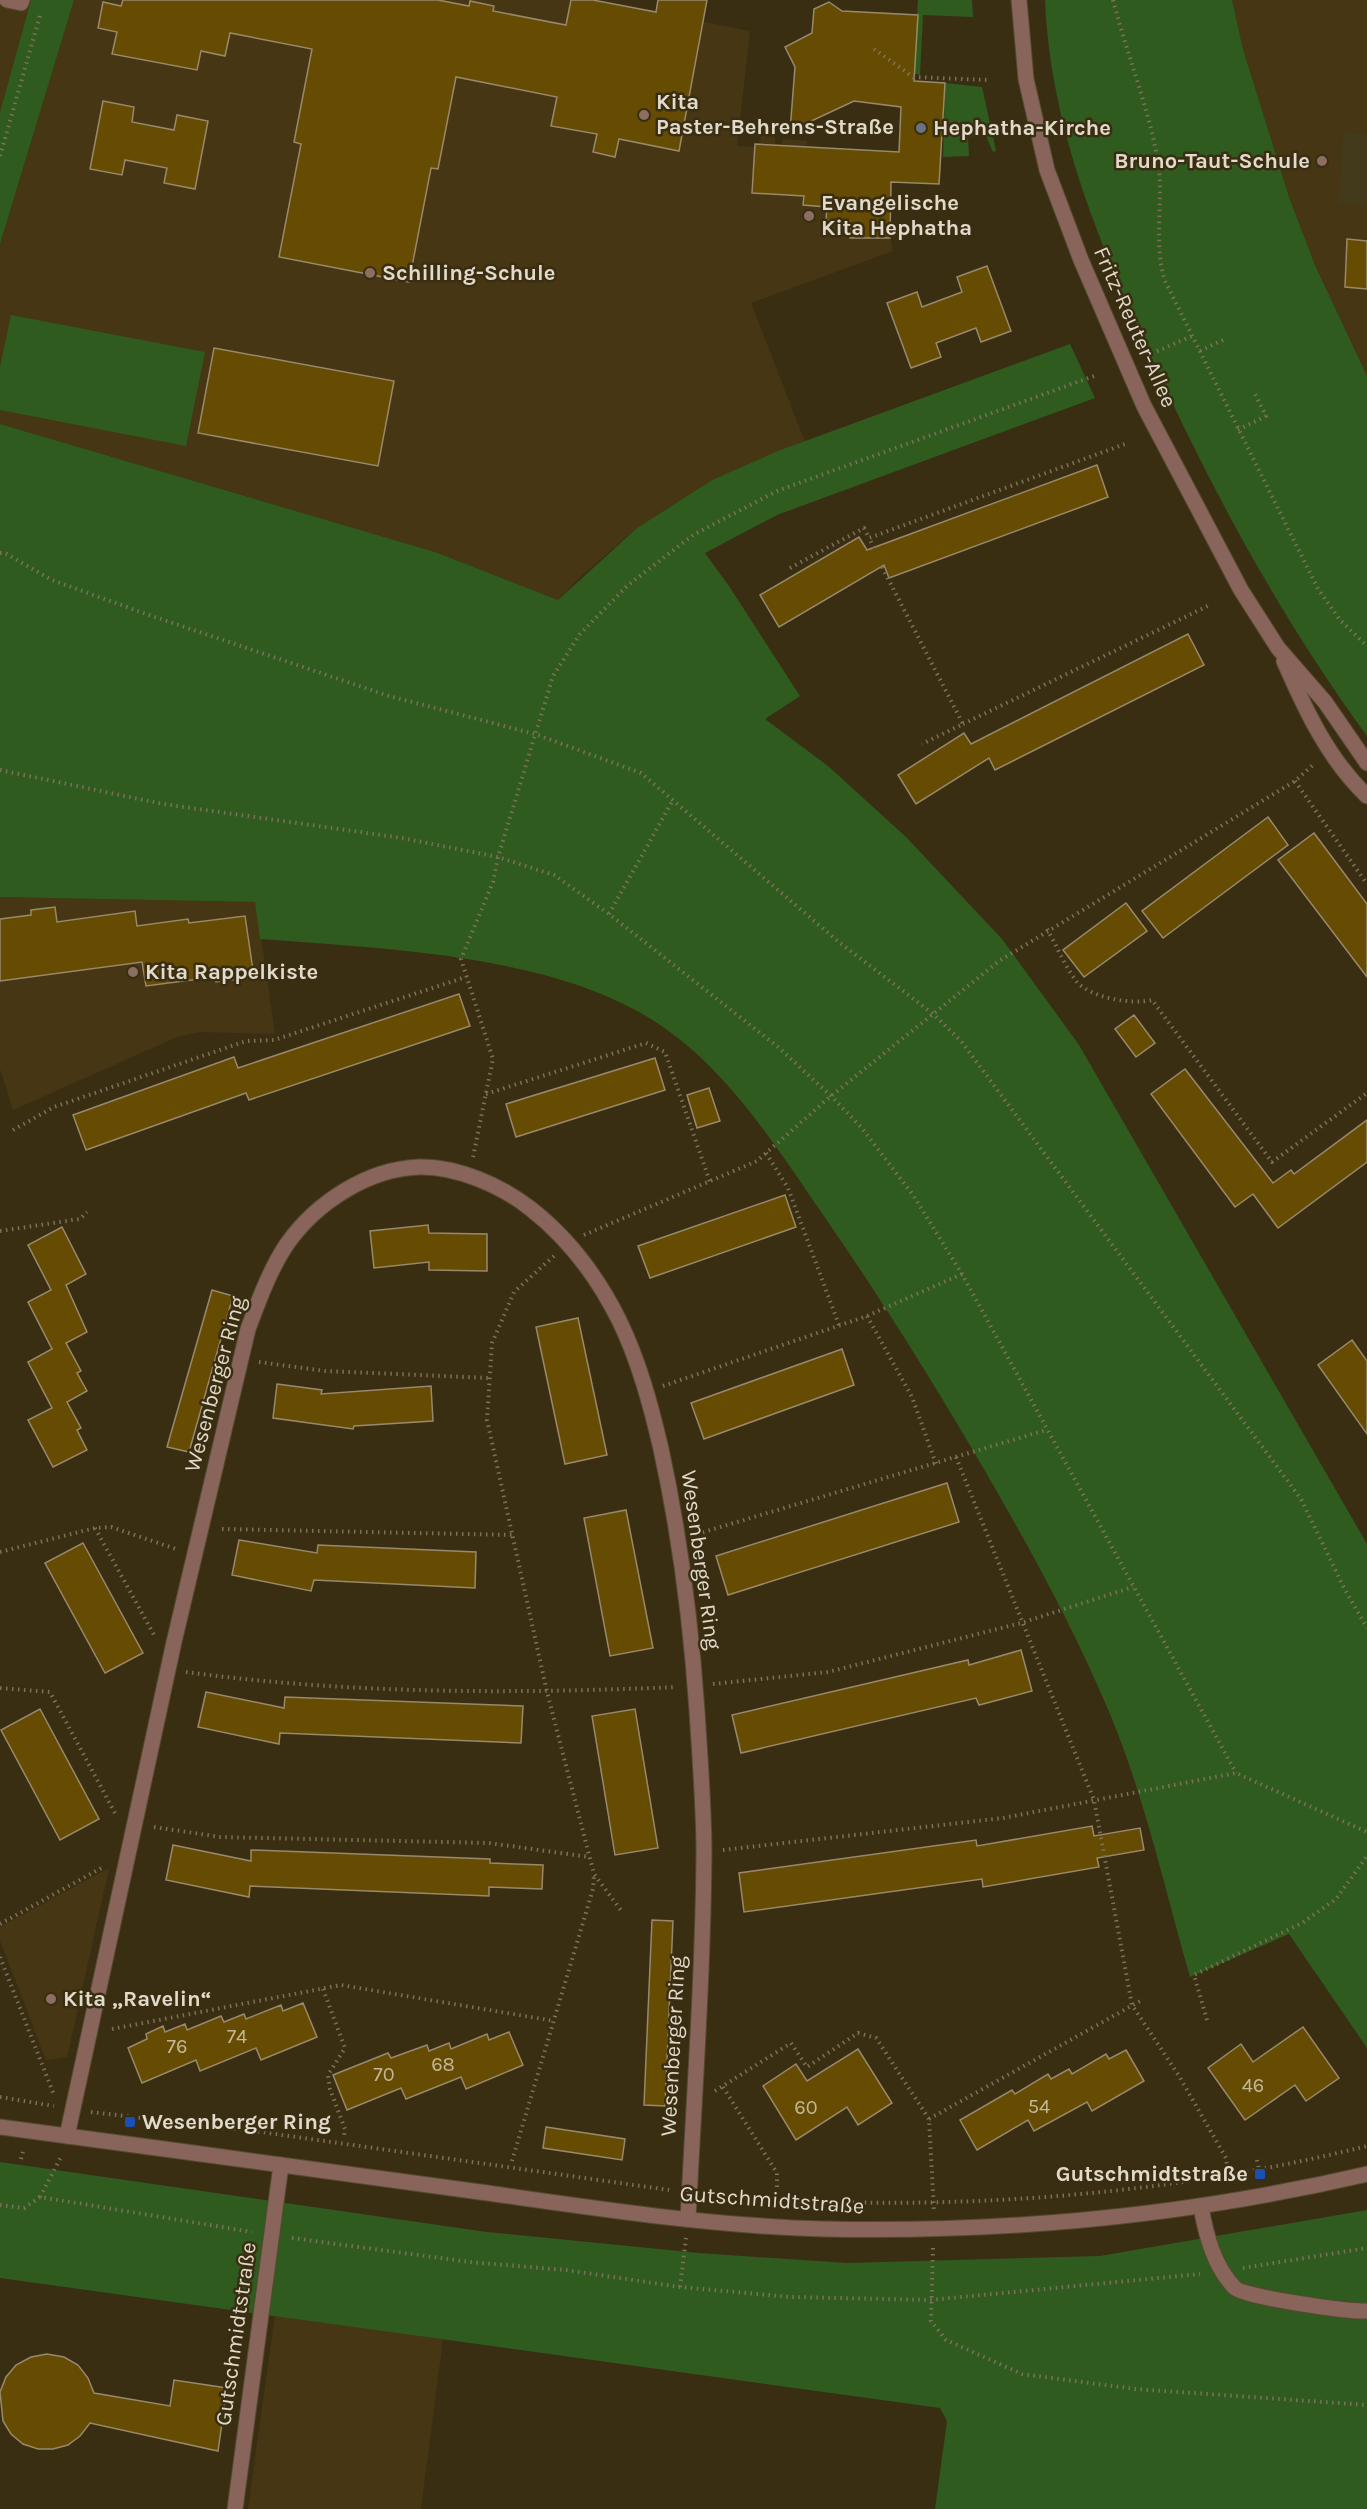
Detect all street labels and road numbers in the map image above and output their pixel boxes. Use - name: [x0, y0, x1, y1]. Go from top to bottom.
- street label: Fritz-Reuter-Allee: [1088, 243, 1182, 411]
- street label: Wesenberger Ring: [179, 1293, 251, 1475]
- street label: Wesenberger Ring: [676, 1469, 727, 1652]
- street label: Wesenberger Ring: [655, 1954, 691, 2137]
- street label: Gutschmidtstraße: [679, 2181, 865, 2219]
- street label: Gutschmidtstraße: [210, 2241, 262, 2427]

